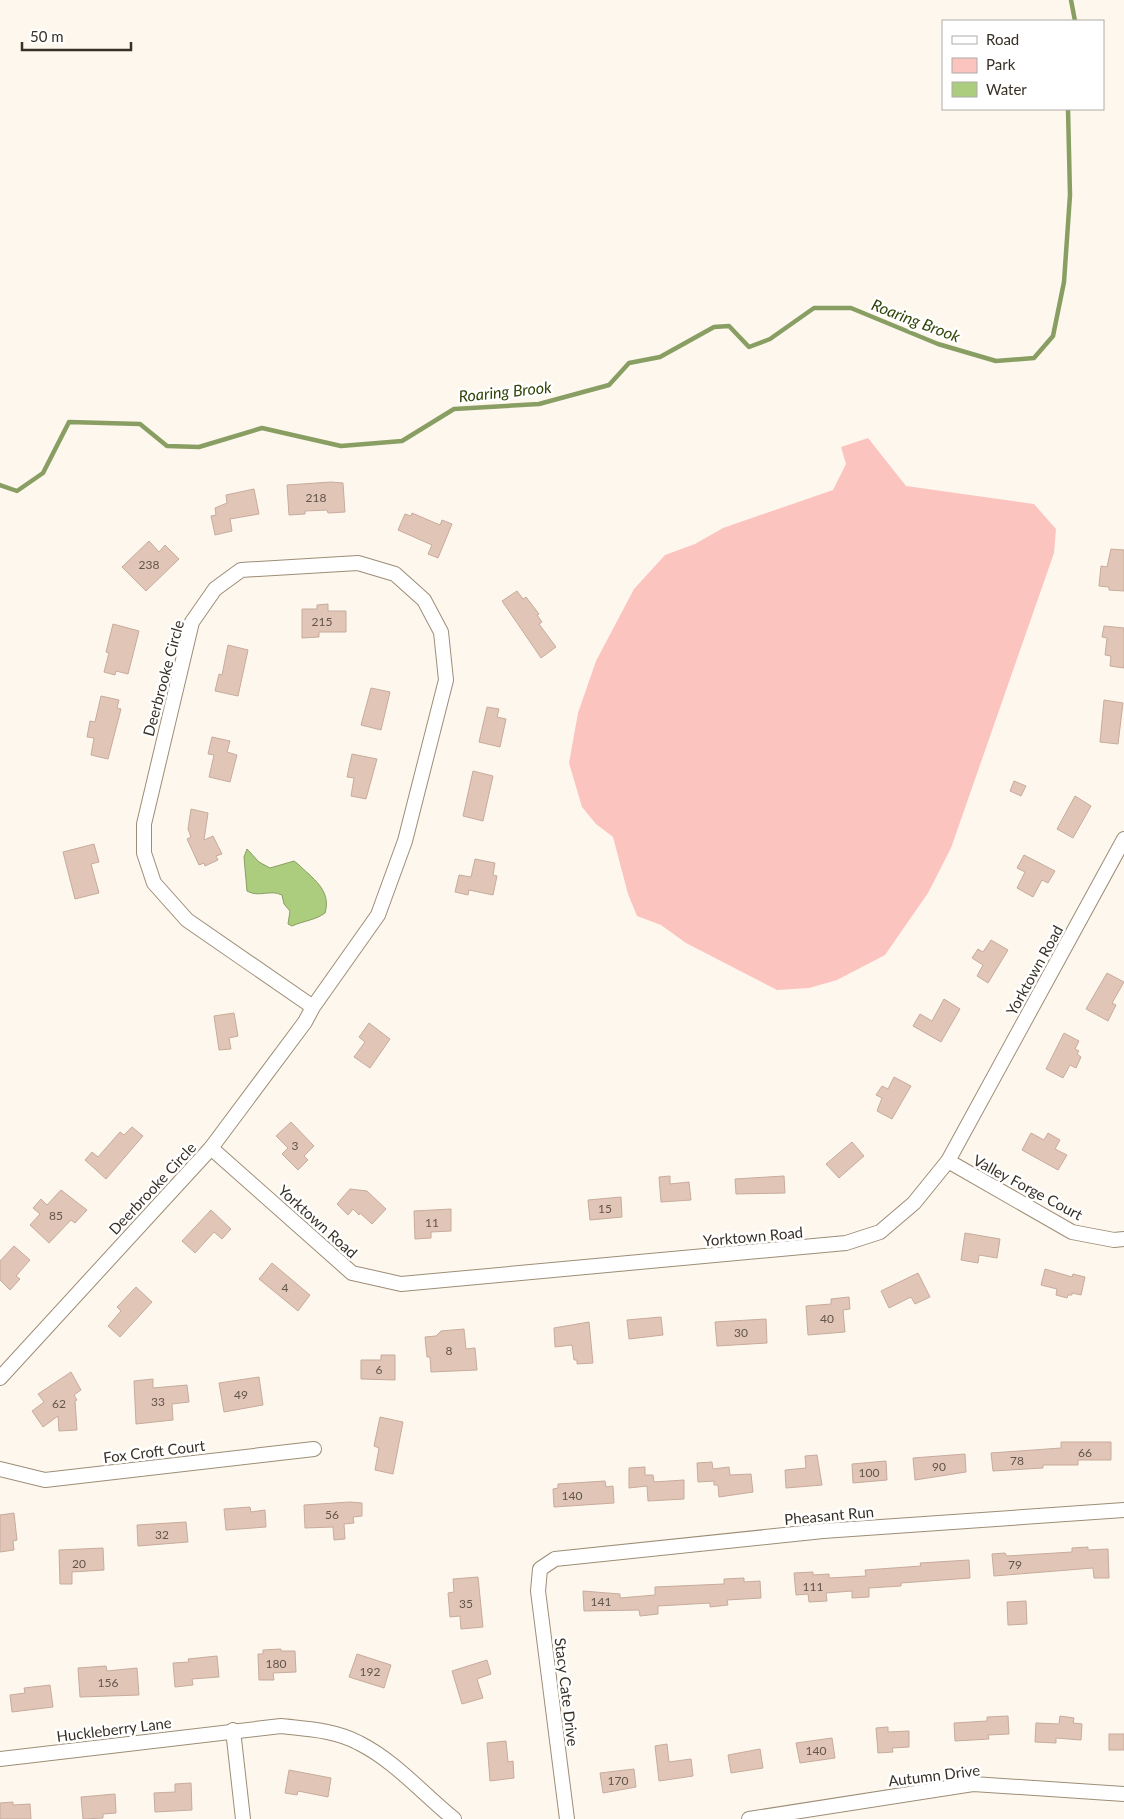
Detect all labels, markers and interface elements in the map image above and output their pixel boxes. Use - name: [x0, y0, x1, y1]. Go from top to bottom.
- scale bar: [22, 20, 131, 52]
- legend: [942, 20, 1104, 110]
- text: 50 m: [30, 27, 64, 45]
- text: Road: [986, 30, 1019, 48]
- text: Park: [986, 55, 1016, 73]
- text: Water: [986, 80, 1027, 98]
- water label: Roaring Brook: [869, 294, 963, 346]
- water label: Roaring Brook: [458, 377, 553, 405]
- house number: 218: [306, 490, 326, 505]
- house number: 238: [139, 557, 159, 572]
- house number: 215: [312, 614, 332, 629]
- street label: Deerbrooke Circle: [139, 618, 187, 738]
- street label: Yorktown Road: [1002, 922, 1066, 1018]
- street label: Deerbrooke Circle: [105, 1138, 199, 1238]
- house number: 3: [292, 1138, 299, 1153]
- street label: Valley Forge Court: [970, 1151, 1086, 1224]
- street label: Yorktown Road: [275, 1181, 361, 1261]
- house number: 15: [598, 1201, 612, 1216]
- house number: 85: [49, 1208, 63, 1223]
- house number: 11: [425, 1215, 439, 1230]
- street label: Yorktown Road: [702, 1223, 804, 1249]
- house number: 4: [282, 1280, 289, 1295]
- house number: 40: [820, 1311, 834, 1326]
- house number: 30: [734, 1325, 748, 1340]
- house number: 8: [446, 1343, 453, 1358]
- house number: 6: [376, 1362, 383, 1377]
- house number: 49: [234, 1387, 248, 1402]
- house number: 33: [151, 1394, 165, 1409]
- house number: 62: [52, 1396, 66, 1411]
- street label: Fox Croft Court: [102, 1436, 207, 1466]
- house number: 66: [1078, 1445, 1092, 1460]
- house number: 78: [1010, 1453, 1024, 1468]
- house number: 90: [932, 1459, 946, 1474]
- house number: 100: [859, 1465, 879, 1480]
- house number: 140: [562, 1488, 582, 1503]
- street label: Pheasant Run: [783, 1502, 875, 1528]
- house number: 56: [325, 1507, 339, 1522]
- house number: 32: [155, 1527, 169, 1542]
- house number: 20: [72, 1556, 86, 1571]
- house number: 79: [1008, 1557, 1022, 1572]
- house number: 111: [803, 1579, 823, 1594]
- house number: 141: [591, 1594, 611, 1609]
- house number: 35: [459, 1596, 473, 1611]
- street label: Stacy Cate Drive: [551, 1637, 583, 1747]
- house number: 180: [266, 1656, 286, 1671]
- house number: 192: [360, 1664, 380, 1679]
- house number: 156: [98, 1675, 118, 1690]
- street label: Huckleberry Lane: [55, 1713, 173, 1745]
- house number: 140: [806, 1743, 826, 1758]
- street label: Autumn Drive: [887, 1760, 981, 1790]
- house number: 170: [608, 1773, 628, 1788]

